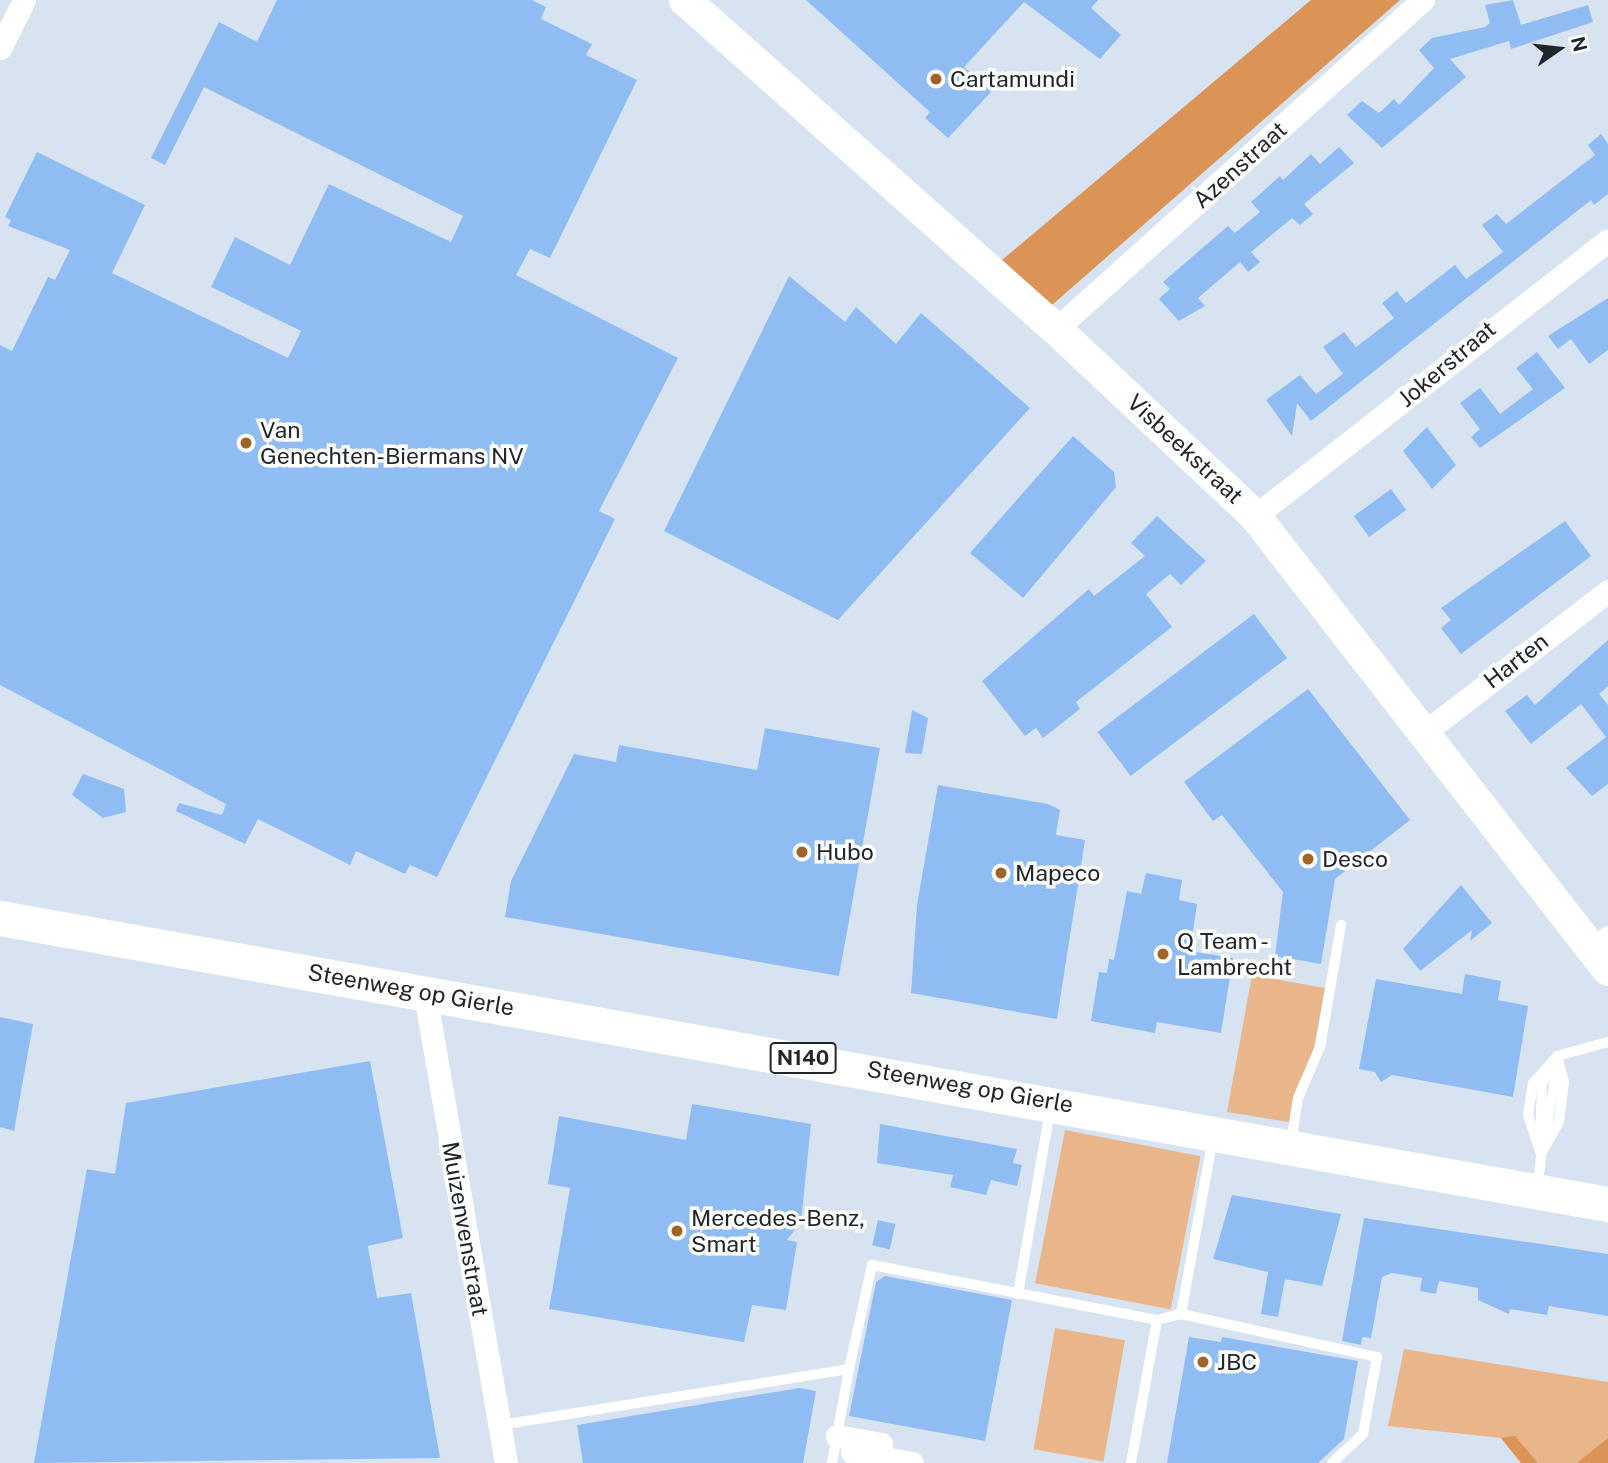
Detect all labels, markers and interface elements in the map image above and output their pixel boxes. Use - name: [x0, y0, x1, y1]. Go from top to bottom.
- north arrow: [1524, 14, 1594, 84]
- text: N: [1567, 34, 1592, 54]
- place label: Cartamundi: [950, 65, 1075, 93]
- marker: Cartamundi: [928, 71, 944, 87]
- street label: Azenstraat: [1188, 116, 1292, 214]
- street label: Jokerstraat: [1393, 315, 1501, 413]
- street label: Visbeekstraat: [1121, 388, 1249, 510]
- place label: Van Genechten-Biermans NV: [260, 416, 524, 470]
- marker: Van Genechten-Biermans NV: [238, 435, 254, 451]
- street label: Harten: [1478, 627, 1554, 695]
- place label: Hubo: [816, 838, 874, 866]
- marker: Hubo: [794, 844, 810, 860]
- place label: Desco: [1322, 845, 1388, 873]
- marker: Desco: [1300, 851, 1316, 867]
- place label: Mapeco: [1015, 859, 1100, 887]
- marker: Mapeco: [993, 865, 1009, 881]
- place label: Q Team - Lambrecht: [1177, 927, 1292, 981]
- marker: Q Team - Lambrecht: [1155, 946, 1171, 962]
- street label: Steenweg op Gierle: [306, 958, 516, 1022]
- road number: N140: [768, 1040, 838, 1076]
- street label: Steenweg op Gierle: [865, 1055, 1075, 1119]
- street label: Muizenvenstraat: [436, 1140, 494, 1318]
- place label: Mercedes-Benz, Smart: [691, 1204, 865, 1258]
- marker: Mercedes-Benz, Smart: [669, 1223, 685, 1239]
- place label: JBC: [1217, 1348, 1257, 1376]
- marker: JBC: [1195, 1354, 1211, 1370]

